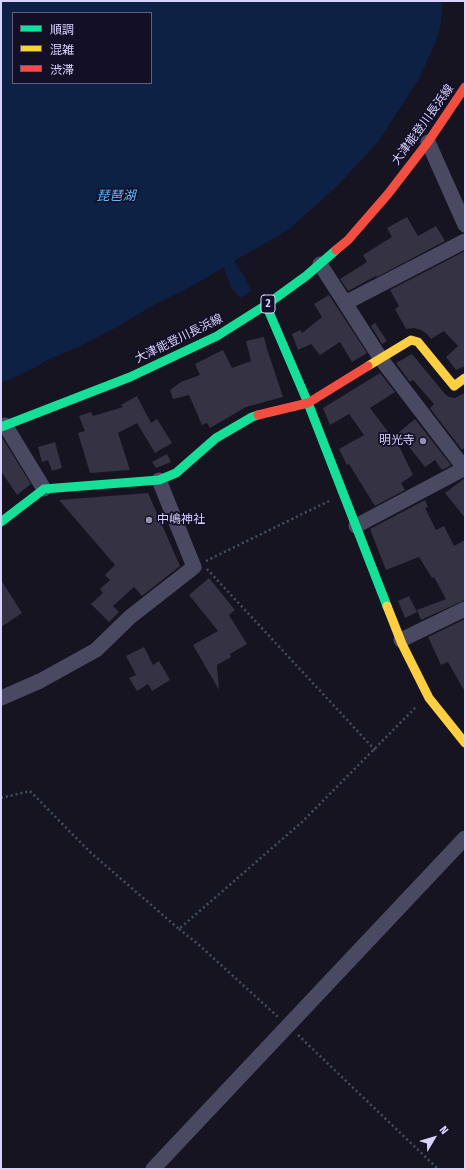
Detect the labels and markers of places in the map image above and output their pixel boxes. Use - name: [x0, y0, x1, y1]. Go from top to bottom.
- place label: 明光寺: [379, 434, 415, 448]
- marker: 明光寺: [418, 436, 428, 446]
- place label: 中嶋神社: [157, 513, 205, 527]
- marker: 中嶋神社: [144, 515, 154, 525]

